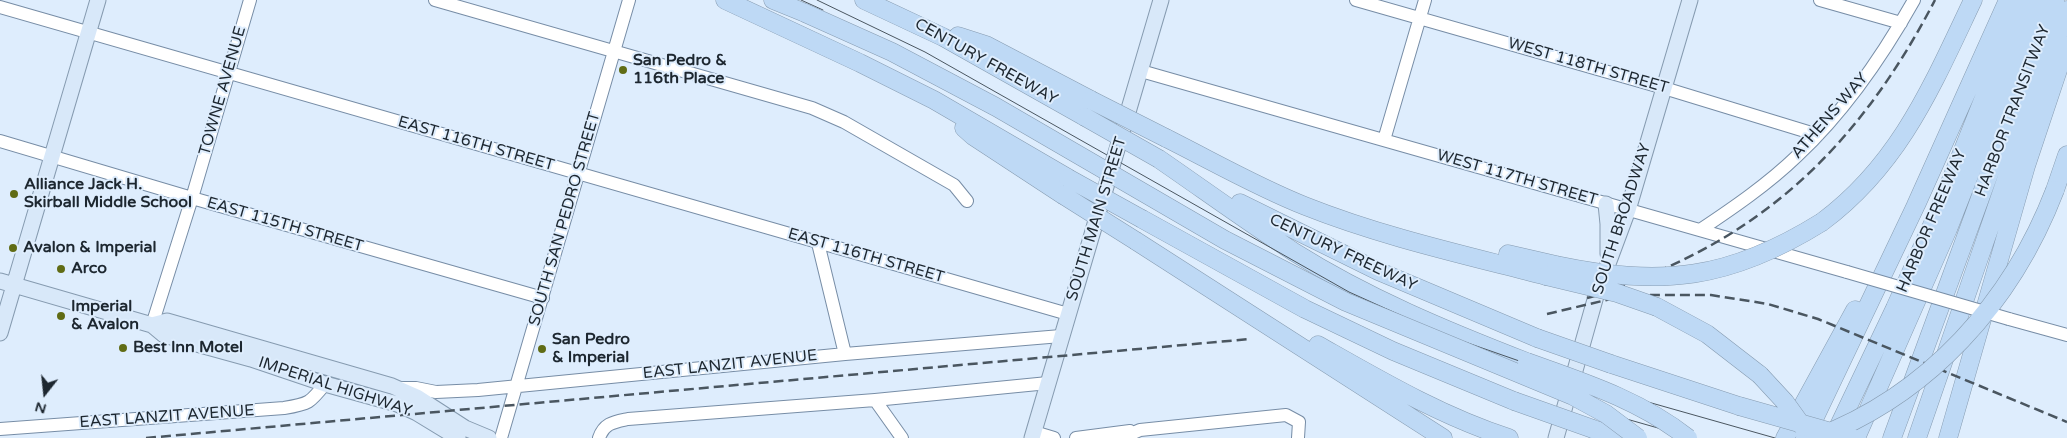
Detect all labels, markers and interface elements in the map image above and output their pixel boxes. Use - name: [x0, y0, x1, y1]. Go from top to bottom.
- street label: CENTURY FREEWAY: [911, 15, 1061, 109]
- street label: HARBOR TRANSITWAY: [1971, 22, 2055, 200]
- street label: TOWNE AVENUE: [195, 24, 251, 158]
- street label: WEST 118TH STREET: [1505, 34, 1671, 98]
- place label: San Pedro & 116th Place: [633, 51, 727, 89]
- marker: San Pedro & 116th Place: [617, 64, 629, 76]
- street label: ATHENS WAY: [1788, 69, 1872, 163]
- street label: SOUTH SAN PEDRO STREET: [525, 110, 605, 328]
- street label: EAST 116TH STREET: [395, 112, 557, 176]
- street label: SOUTH MAIN STREET: [1063, 135, 1131, 303]
- street label: SOUTH BROADWAY: [1589, 141, 1655, 297]
- street label: WEST 117TH STREET: [1434, 146, 1600, 210]
- street label: HARBOR FREEWAY: [1893, 146, 1971, 296]
- place label: Alliance Jack H. Skirball Middle School: [24, 175, 192, 213]
- marker: Alliance Jack H. Skirball Middle School: [8, 188, 20, 200]
- street label: EAST 115TH STREET: [204, 193, 366, 257]
- street label: CENTURY FREEWAY: [1266, 210, 1420, 296]
- street label: EAST 116TH STREET: [785, 224, 947, 288]
- place label: Avalon & Imperial: [23, 238, 157, 258]
- marker: Avalon & Imperial: [7, 242, 19, 254]
- place label: Arco: [71, 259, 107, 279]
- marker: Arco: [55, 263, 67, 275]
- place label: Imperial & Avalon: [71, 297, 139, 335]
- marker: Imperial & Avalon: [55, 310, 67, 322]
- place label: San Pedro & Imperial: [552, 330, 630, 368]
- place label: Best Inn Motel: [133, 338, 243, 358]
- marker: Best Inn Motel: [117, 342, 129, 354]
- marker: San Pedro & Imperial: [536, 343, 548, 355]
- street label: EAST LANZIT AVENUE: [642, 346, 818, 384]
- street label: IMPERIAL HIGHWAY: [256, 353, 414, 421]
- north arrow: [20, 368, 70, 418]
- text: N: [33, 398, 48, 418]
- street label: EAST LANZIT AVENUE: [79, 401, 255, 433]

